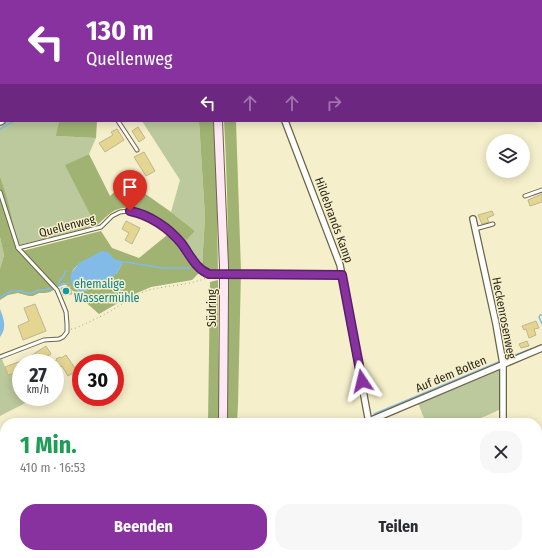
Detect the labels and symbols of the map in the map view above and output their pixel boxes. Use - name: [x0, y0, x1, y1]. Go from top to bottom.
- pin: [113, 170, 147, 211]
- street label: Hildebrands Kamp: [312, 175, 356, 265]
- street label: Quellenweg: [37, 212, 97, 240]
- street label: Heckenrosenweg: [489, 276, 519, 360]
- place label: ehemalige Wassermühle: [74, 277, 140, 305]
- marker: ehemalige Wassermühle: [61, 286, 71, 296]
- street label: Südring: [205, 289, 219, 327]
- street label: Auf dem Bolten: [414, 353, 488, 395]
- speed limit sign: 30: [72, 354, 124, 406]
- position arrow: [341, 360, 383, 402]

